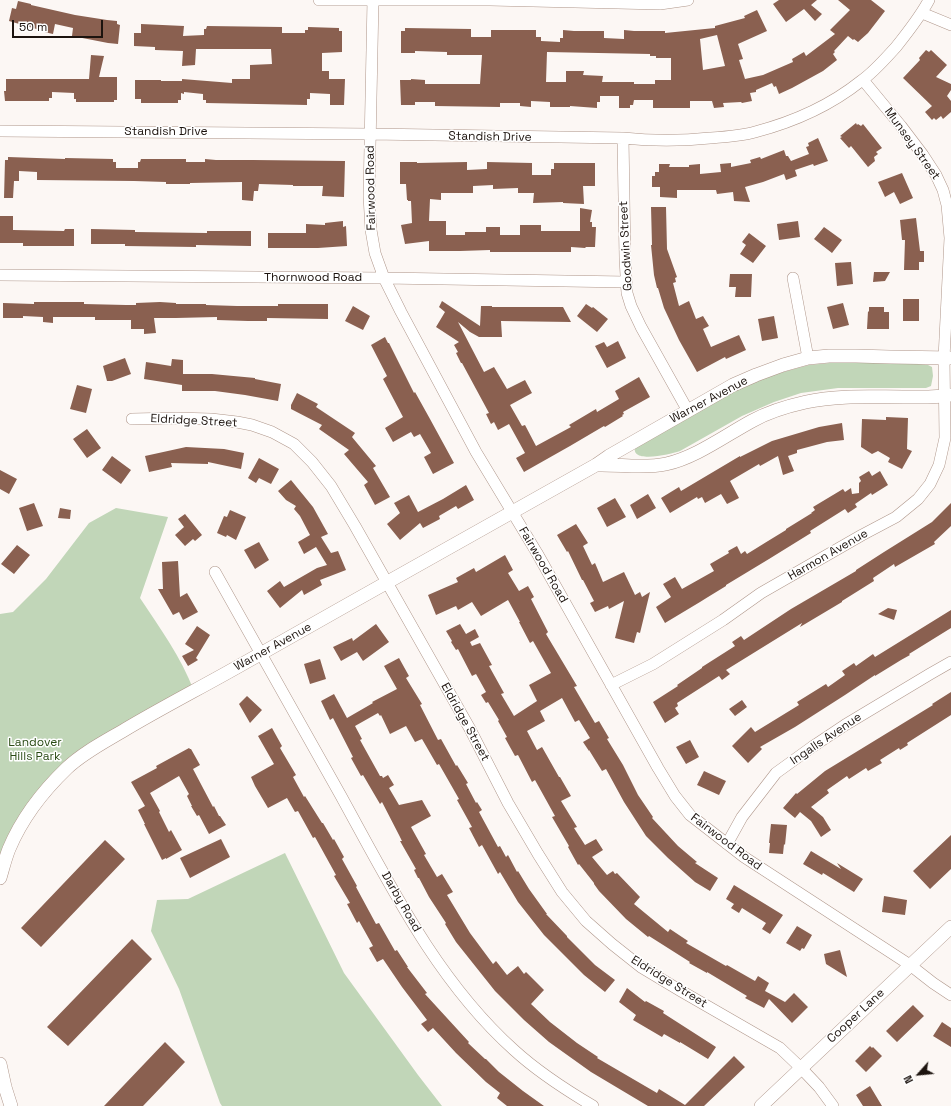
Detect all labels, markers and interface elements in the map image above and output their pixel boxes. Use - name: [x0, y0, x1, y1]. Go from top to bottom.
- scale bar: [14, 12, 105, 38]
- text: 50 m: [19, 19, 47, 35]
- street label: Munsey Street: [881, 105, 943, 183]
- street label: Standish Drive: [124, 125, 208, 139]
- street label: Standish Drive: [448, 129, 532, 145]
- street label: Fairwood Road: [363, 145, 379, 231]
- street label: Goodwin Street: [616, 201, 636, 291]
- street label: Thornwood Road: [264, 271, 362, 285]
- street label: Warner Avenue: [668, 373, 750, 427]
- street label: Eldridge Street: [150, 412, 238, 430]
- street label: Fairwood Road: [515, 524, 571, 606]
- street label: Harmon Avenue: [785, 526, 871, 584]
- street label: Warner Avenue: [232, 620, 314, 674]
- street label: Eldridge Street: [438, 680, 492, 764]
- street label: Ingalls Avenue: [788, 710, 864, 768]
- park label: Landover Hills Park: [8, 736, 62, 764]
- street label: Fairwood Road: [688, 811, 764, 873]
- street label: Darby Road: [378, 869, 424, 935]
- street label: Eldridge Street: [628, 953, 710, 1011]
- street label: Cooper Lane: [824, 986, 888, 1046]
- north arrow: [899, 1054, 939, 1094]
- text: N: [900, 1073, 916, 1086]

